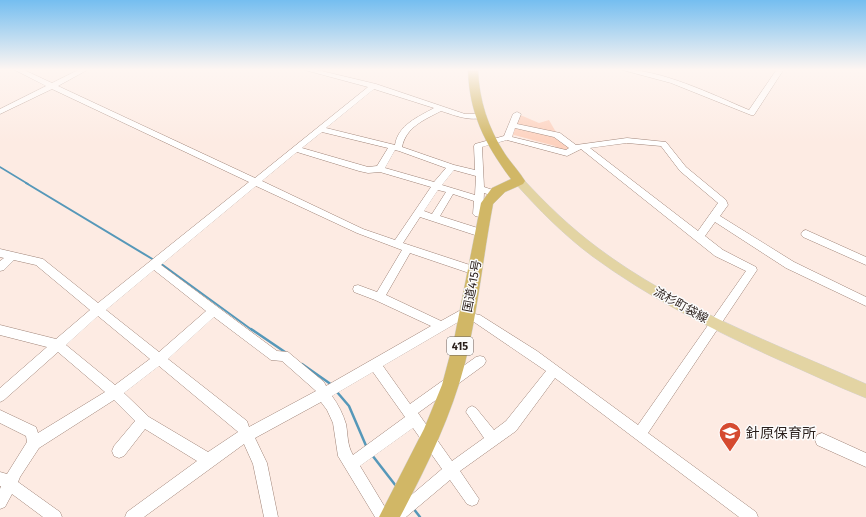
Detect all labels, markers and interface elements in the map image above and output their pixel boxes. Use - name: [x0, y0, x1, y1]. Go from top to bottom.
- street label: 国道415号: [460, 259, 484, 313]
- street label: 流杉町袋線: [651, 284, 711, 326]
- road number: 415: [447, 337, 473, 355]
- school or university icon: 針原保育所: [717, 420, 743, 453]
- place label: 針原保育所: [746, 425, 816, 442]

